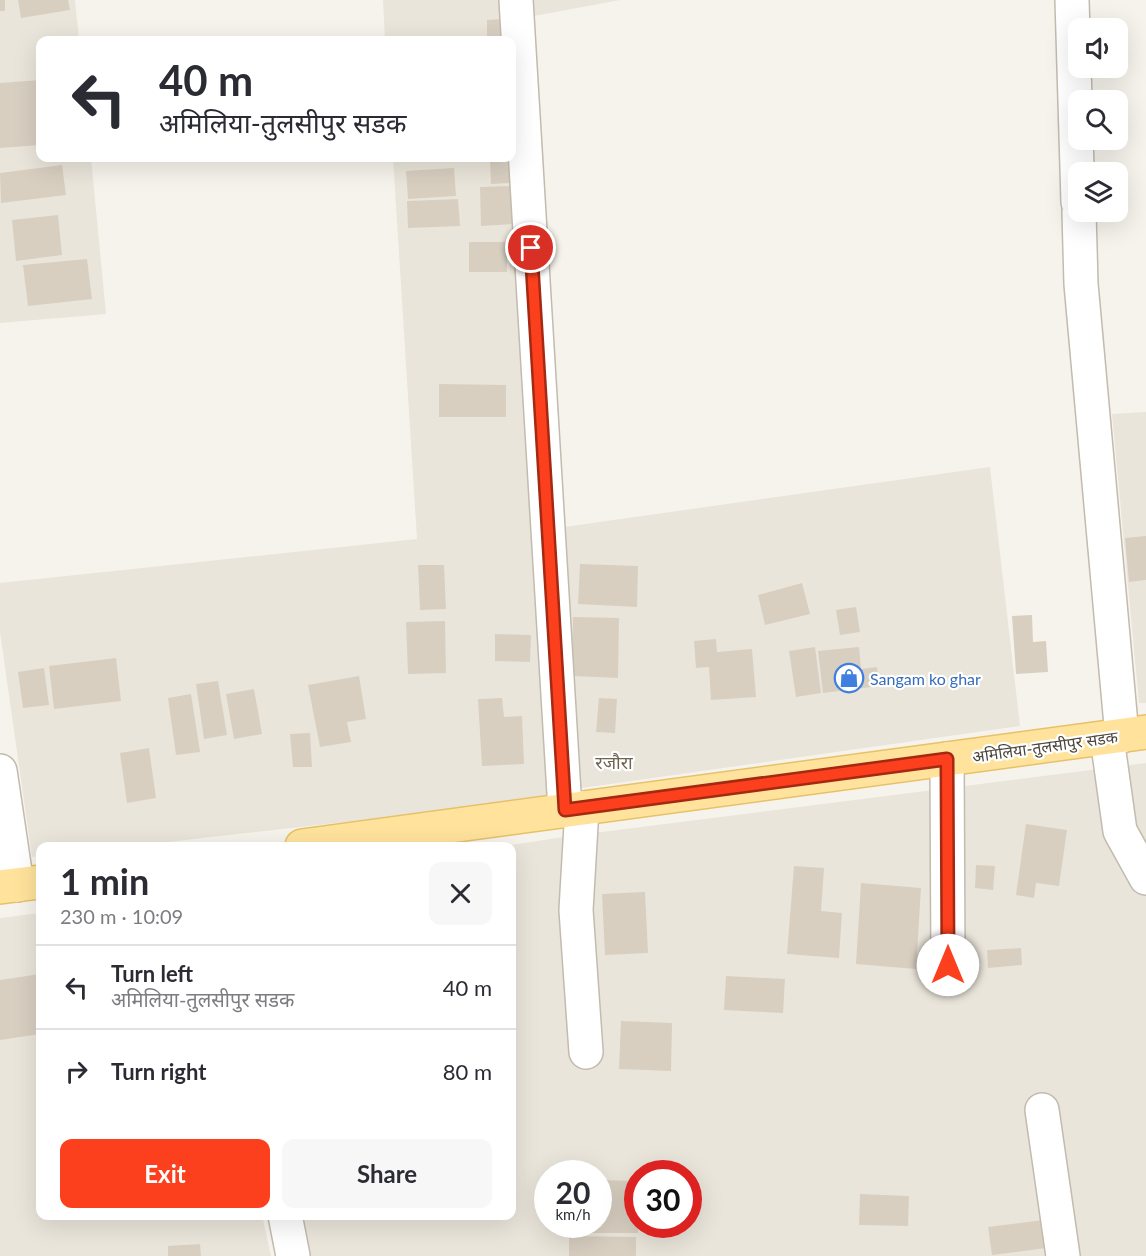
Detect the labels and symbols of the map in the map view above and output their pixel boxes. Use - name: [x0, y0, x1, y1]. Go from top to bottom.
- pin: [505, 222, 556, 273]
- shop icon: Sangam ko ghar: [833, 662, 865, 694]
- place label: Sangam ko ghar: [870, 669, 981, 688]
- street label: अमिलिया-तुलसीपुर सडक: [971, 726, 1120, 768]
- district label: रजौरा: [595, 751, 633, 773]
- position arrow: [916, 933, 980, 997]
- speed limit sign: 30: [624, 1160, 702, 1238]

